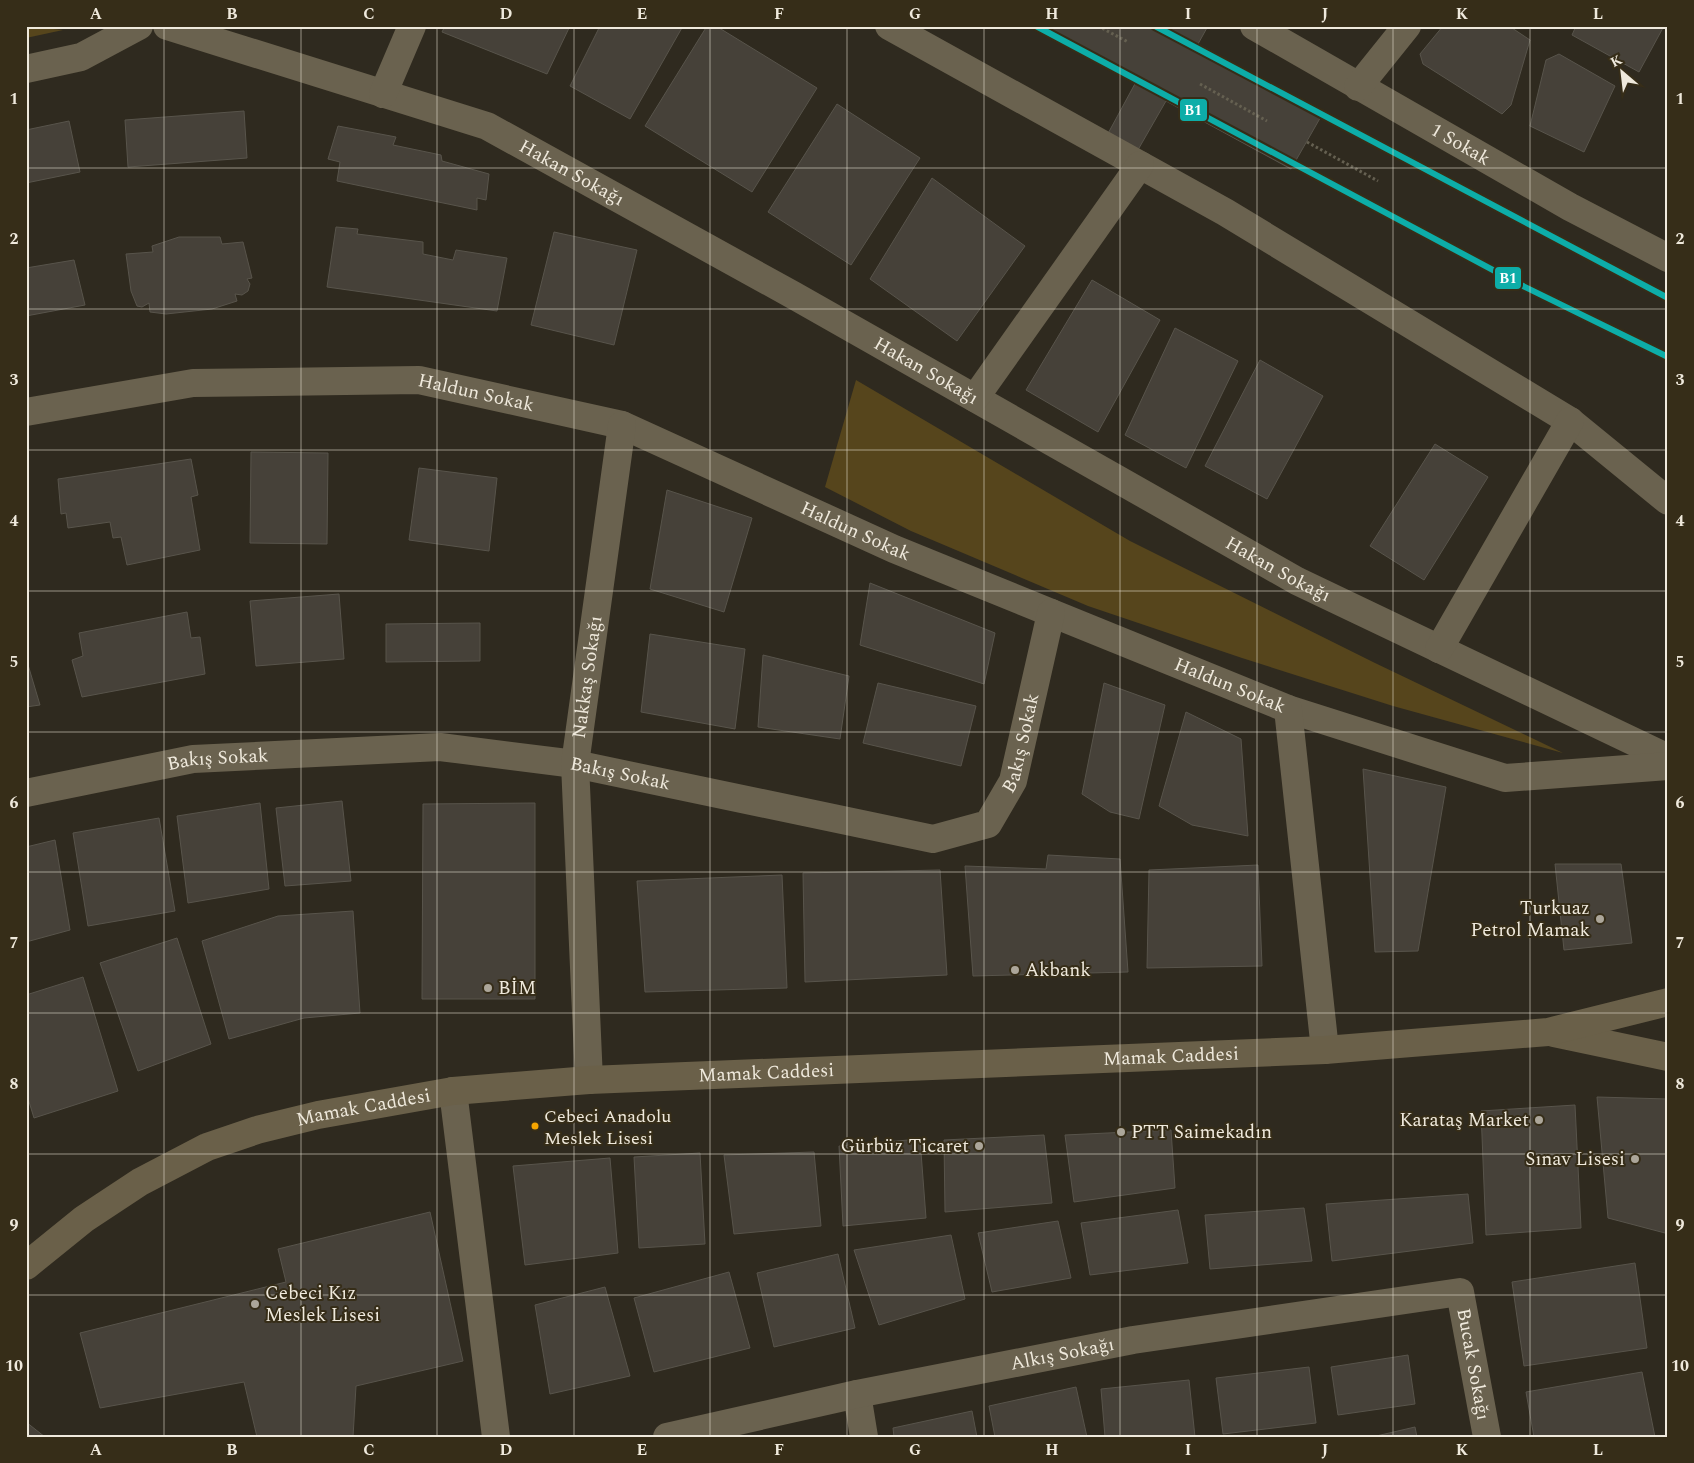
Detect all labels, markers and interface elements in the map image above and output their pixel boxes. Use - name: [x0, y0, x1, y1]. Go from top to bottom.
- text: A: [90, 2, 103, 26]
- text: B: [226, 2, 238, 26]
- text: C: [363, 2, 375, 26]
- text: D: [500, 2, 513, 26]
- text: E: [637, 2, 647, 26]
- text: F: [774, 2, 784, 26]
- text: G: [909, 2, 921, 26]
- text: H: [1045, 2, 1059, 26]
- text: I: [1185, 2, 1191, 26]
- text: J: [1322, 2, 1329, 26]
- text: K: [1456, 2, 1469, 26]
- text: L: [1593, 2, 1603, 26]
- north arrow: [1596, 48, 1646, 98]
- text: K: [1606, 49, 1626, 73]
- text: 1: [10, 87, 18, 111]
- text: 1: [1676, 87, 1684, 111]
- line badge: B1: [1179, 98, 1208, 122]
- text: B1: [1184, 100, 1202, 121]
- street label: 1 Sokak: [1425, 116, 1496, 173]
- street label: Hakan Sokağı: [514, 132, 630, 214]
- text: 2: [10, 227, 19, 251]
- text: 2: [1676, 227, 1685, 251]
- line badge: B1: [1494, 266, 1522, 290]
- text: B1: [1499, 268, 1517, 289]
- street label: Hakan Sokağı: [868, 329, 984, 412]
- street label: Haldun Sokak: [415, 366, 537, 420]
- text: 3: [10, 368, 19, 392]
- text: 3: [1676, 368, 1685, 392]
- street label: Haldun Sokak: [796, 494, 915, 569]
- text: 4: [10, 509, 19, 533]
- text: 4: [1676, 509, 1685, 533]
- street label: Hakan Sokağı: [1220, 529, 1336, 610]
- street label: Nakkaş Sokağı: [564, 614, 610, 740]
- text: 5: [10, 650, 18, 674]
- street label: Haldun Sokak: [1170, 650, 1291, 721]
- text: 5: [1676, 650, 1684, 674]
- street label: Bakış Sokak: [994, 690, 1047, 799]
- street label: Bakış Sokak: [164, 741, 269, 778]
- street label: Bakış Sokak: [567, 749, 673, 798]
- text: 6: [10, 791, 19, 815]
- text: 6: [1676, 791, 1685, 815]
- place label: Turkuaz Petrol Mamak: [1470, 894, 1590, 945]
- marker: Turkuaz Petrol Mamak: [1594, 913, 1606, 925]
- text: 7: [10, 931, 19, 955]
- text: 7: [1676, 931, 1685, 955]
- place label: Akbank: [1025, 956, 1091, 985]
- marker: Akbank: [1009, 964, 1021, 976]
- place label: BİM: [498, 974, 536, 1003]
- marker: BİM: [482, 982, 494, 994]
- street label: Mamak Caddesi: [1102, 1039, 1240, 1074]
- street label: Mamak Caddesi: [698, 1056, 835, 1090]
- text: 8: [10, 1072, 19, 1096]
- text: 8: [1676, 1072, 1685, 1096]
- street label: Mamak Caddesi: [293, 1081, 433, 1134]
- place label: Cebeci Anadolu Meslek Lisesi: [544, 1103, 671, 1152]
- place label: Karataş Market: [1399, 1106, 1529, 1135]
- marker: Karataş Market: [1533, 1114, 1545, 1126]
- place label: PTT Saimekadın: [1131, 1118, 1272, 1147]
- marker: Cebeci Anadolu Meslek Lisesi: [530, 1121, 540, 1131]
- marker: PTT Saimekadın: [1115, 1126, 1127, 1138]
- place label: Gürbüz Ticaret: [840, 1132, 969, 1161]
- marker: Gürbüz Ticaret: [973, 1140, 985, 1152]
- place label: Sınav Lisesi: [1525, 1145, 1625, 1174]
- marker: Sınav Lisesi: [1629, 1153, 1641, 1165]
- text: 9: [10, 1213, 19, 1237]
- text: 9: [1676, 1213, 1685, 1237]
- place label: Cebeci Kız Meslek Lisesi: [265, 1279, 380, 1330]
- marker: Cebeci Kız Meslek Lisesi: [249, 1298, 261, 1310]
- street label: Bucak Sokağı: [1449, 1306, 1498, 1423]
- street label: Alkış Sokağı: [1008, 1329, 1117, 1378]
- text: 10: [5, 1354, 23, 1378]
- text: 10: [1671, 1354, 1689, 1378]
- text: A: [90, 1438, 103, 1462]
- text: B: [226, 1438, 238, 1462]
- text: C: [363, 1438, 375, 1462]
- text: D: [500, 1438, 513, 1462]
- text: E: [637, 1438, 647, 1462]
- text: F: [774, 1438, 784, 1462]
- text: G: [909, 1438, 921, 1462]
- text: H: [1045, 1438, 1059, 1462]
- text: I: [1185, 1438, 1191, 1462]
- text: J: [1322, 1438, 1329, 1462]
- text: K: [1456, 1438, 1469, 1462]
- text: L: [1593, 1438, 1603, 1462]

